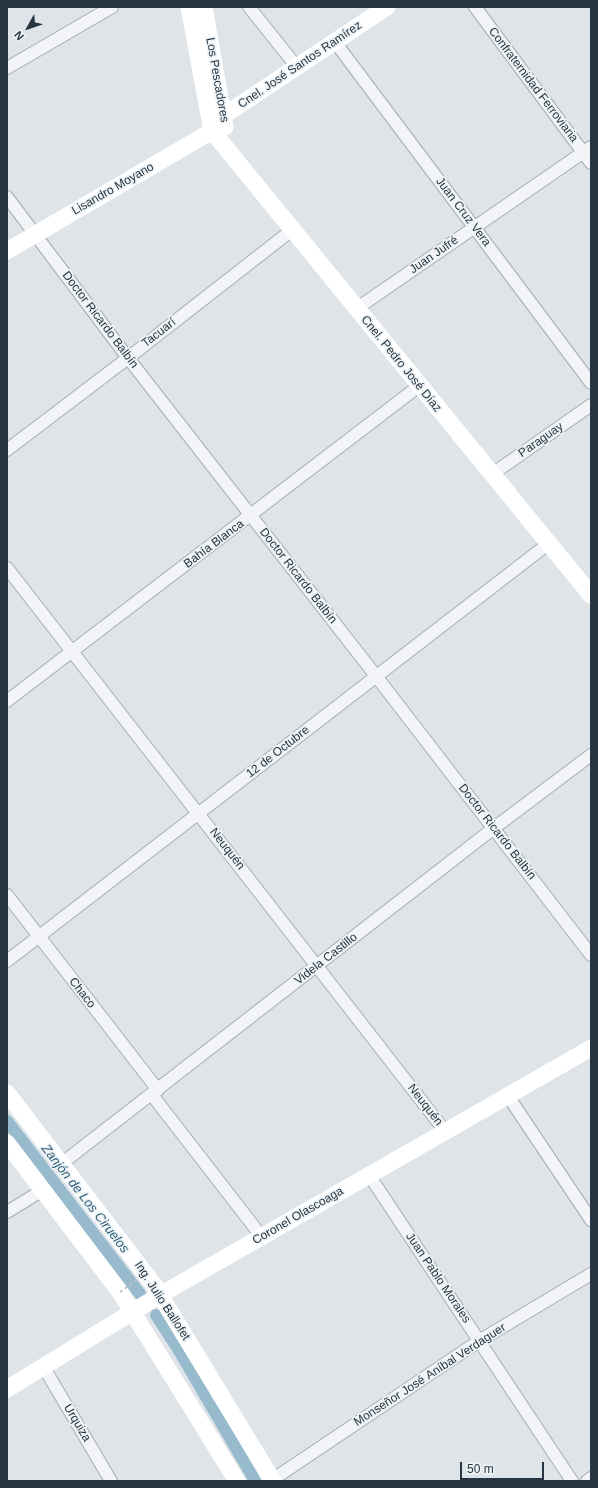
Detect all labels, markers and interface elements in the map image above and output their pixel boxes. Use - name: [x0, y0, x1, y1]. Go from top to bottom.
- north arrow: [8, 8, 48, 48]
- street label: Cnel. José Santos Ramírez: [235, 18, 365, 112]
- street label: Confraternidad Ferroviaria: [485, 25, 581, 145]
- text: N: [12, 29, 26, 43]
- street label: Los Pescadores: [202, 36, 232, 124]
- street label: Lisandro Moyano: [70, 160, 156, 218]
- street label: Juan Cruz Vera: [432, 175, 494, 249]
- street label: Juan Jufré: [407, 233, 461, 277]
- street label: Doctor Ricardo Balbín: [59, 269, 141, 371]
- street label: Cnel. Pedro José Díaz: [358, 313, 444, 415]
- street label: Tacuarí: [139, 315, 179, 351]
- street label: Paraguay: [516, 419, 566, 461]
- street label: Bahía Blanca: [181, 517, 247, 571]
- street label: Doctor Ricardo Balbín: [256, 525, 340, 627]
- street label: 12 de Octubre: [244, 723, 312, 781]
- street label: Doctor Ricardo Balbín: [455, 781, 539, 883]
- street label: Neuquén: [206, 825, 248, 873]
- street label: Videla Castillo: [292, 930, 360, 988]
- street label: Chaco: [66, 975, 98, 1011]
- street label: Neuquén: [404, 1081, 446, 1129]
- water label: Zanjón de Los Ciruelos: [38, 1142, 132, 1256]
- street label: Coronel Olascoaga: [250, 1184, 346, 1248]
- street label: Juan Pablo Morales: [402, 1230, 474, 1326]
- street label: Ing. Julio Ballofet: [131, 1259, 193, 1343]
- street label: Monseñor José Aníbal Verdaguer: [351, 1320, 509, 1430]
- street label: Urquiza: [60, 1402, 94, 1444]
- scale bar: [462, 1454, 546, 1480]
- text: 50 m: [467, 1462, 494, 1476]

